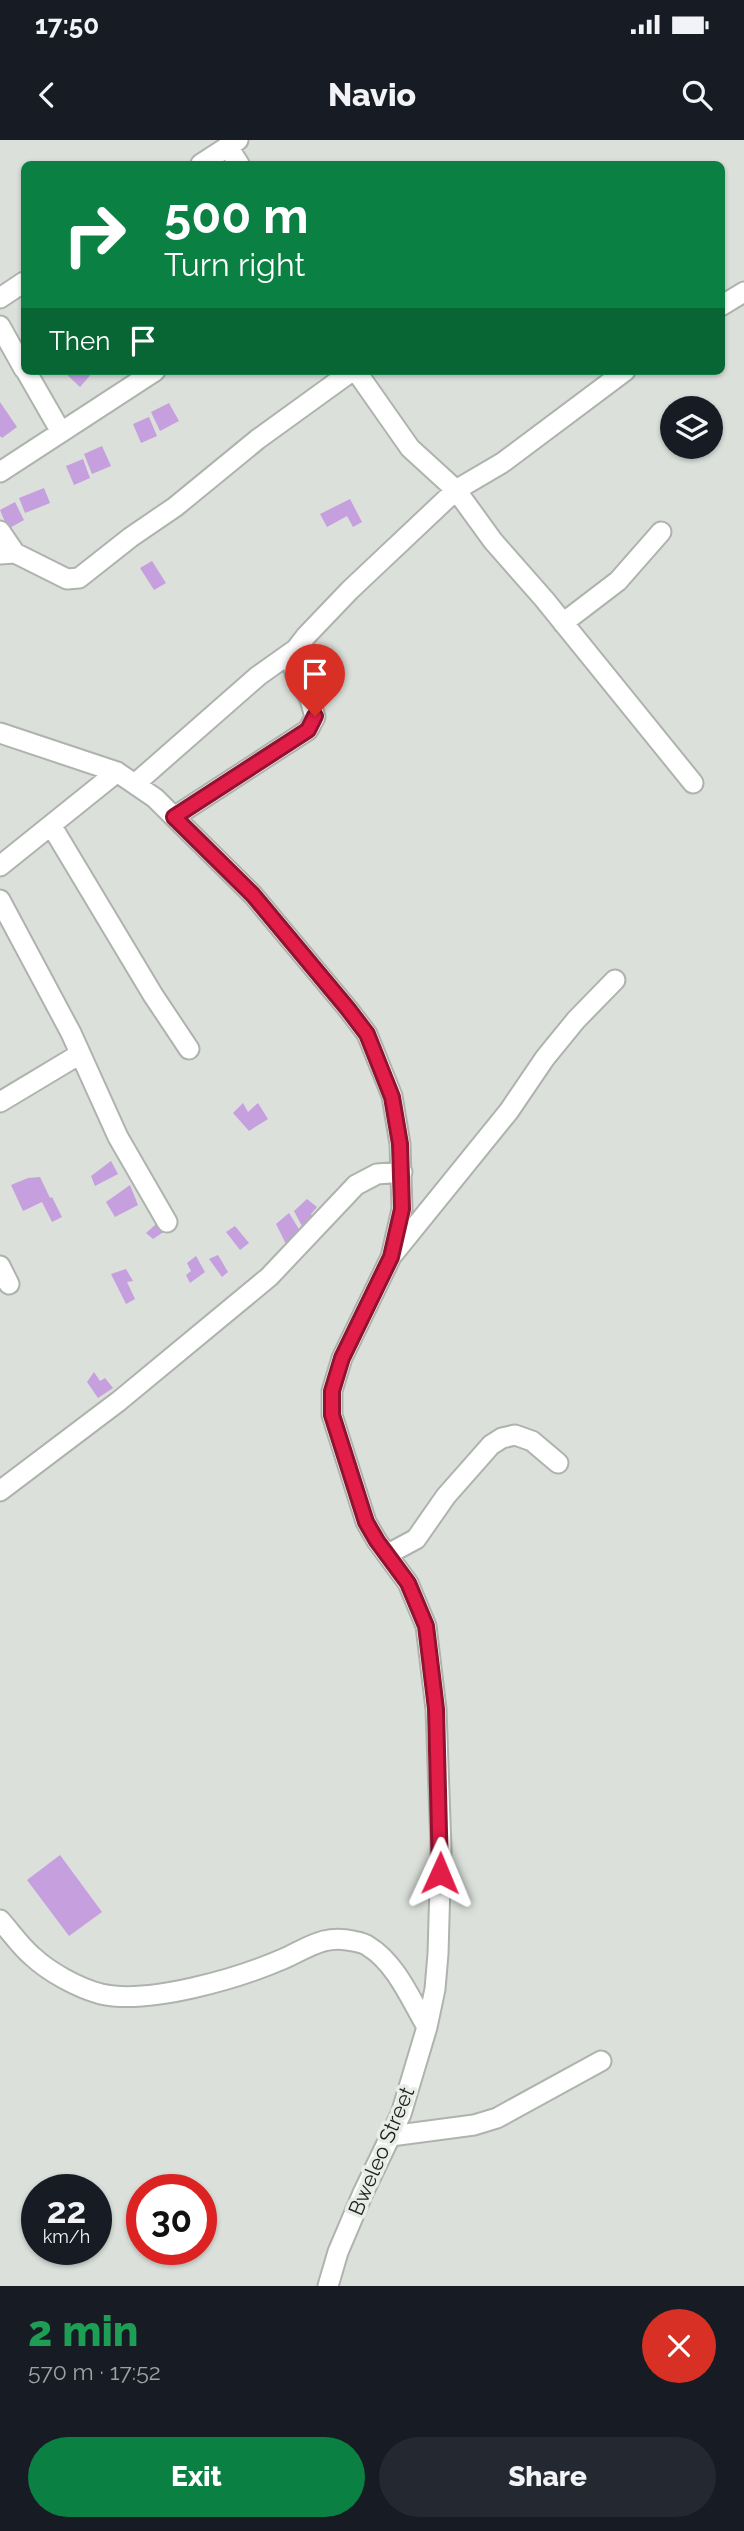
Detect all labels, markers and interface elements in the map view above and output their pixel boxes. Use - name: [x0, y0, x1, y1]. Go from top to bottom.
- text: 17:50: [35, 10, 99, 40]
- icon: back: [28, 76, 66, 114]
- text: Navio: [328, 76, 416, 113]
- icon: search: [678, 76, 716, 114]
- text: 500 m: [164, 187, 309, 244]
- icon: right: [49, 189, 140, 280]
- text: Turn right: [164, 246, 305, 283]
- icon: arrive: [124, 322, 162, 360]
- text: Then: [49, 326, 110, 356]
- map controls: [660, 396, 723, 459]
- button: layers: [660, 396, 723, 459]
- pin: [285, 644, 345, 716]
- icon: arrive: [296, 655, 334, 693]
- position arrow: [403, 1836, 477, 1910]
- street label: Bweleo Street: [343, 2083, 419, 2219]
- speed limit sign: 30: [126, 2174, 217, 2265]
- text: 22: [47, 2190, 86, 2231]
- text: km/h: [43, 2226, 90, 2247]
- text: 2 min: [28, 2307, 138, 2356]
- button: close: [642, 2309, 716, 2383]
- text: 570 m · 17:52: [28, 2358, 161, 2385]
- button: Exit: [28, 2437, 365, 2517]
- button: Share: [379, 2437, 716, 2517]

